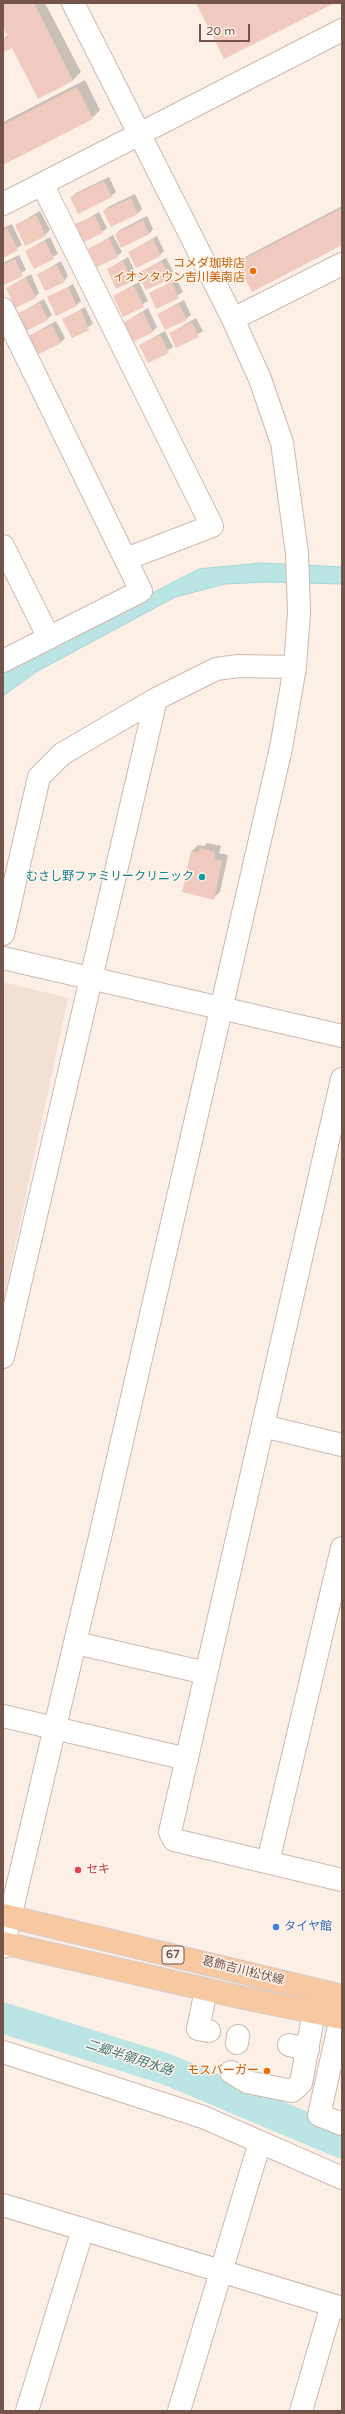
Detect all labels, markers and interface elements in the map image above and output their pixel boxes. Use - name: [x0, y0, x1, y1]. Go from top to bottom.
- scale bar: [201, 16, 252, 42]
- text: 20 m: [206, 24, 235, 38]
- place label: コメダ珈琲店 イオンタウン吉川美南店: [113, 257, 245, 285]
- marker: コメダ珈琲店 イオンタウン吉川美南店: [248, 266, 258, 276]
- place label: むさし野ファミリークリニック: [26, 870, 194, 884]
- marker: むさし野ファミリークリニック: [197, 872, 207, 882]
- place label: セキ: [86, 1863, 110, 1877]
- marker: セキ: [73, 1865, 83, 1875]
- place label: タイヤ館: [284, 1920, 332, 1934]
- marker: タイヤ館: [271, 1922, 281, 1932]
- road number: 67: [162, 1946, 184, 1964]
- street label: 葛飾吉川松伏線: [201, 1954, 285, 1988]
- water label: 二郷半領用水路: [83, 2037, 175, 2079]
- place label: モスバーガー: [187, 2064, 259, 2078]
- marker: モスバーガー: [262, 2066, 272, 2076]

